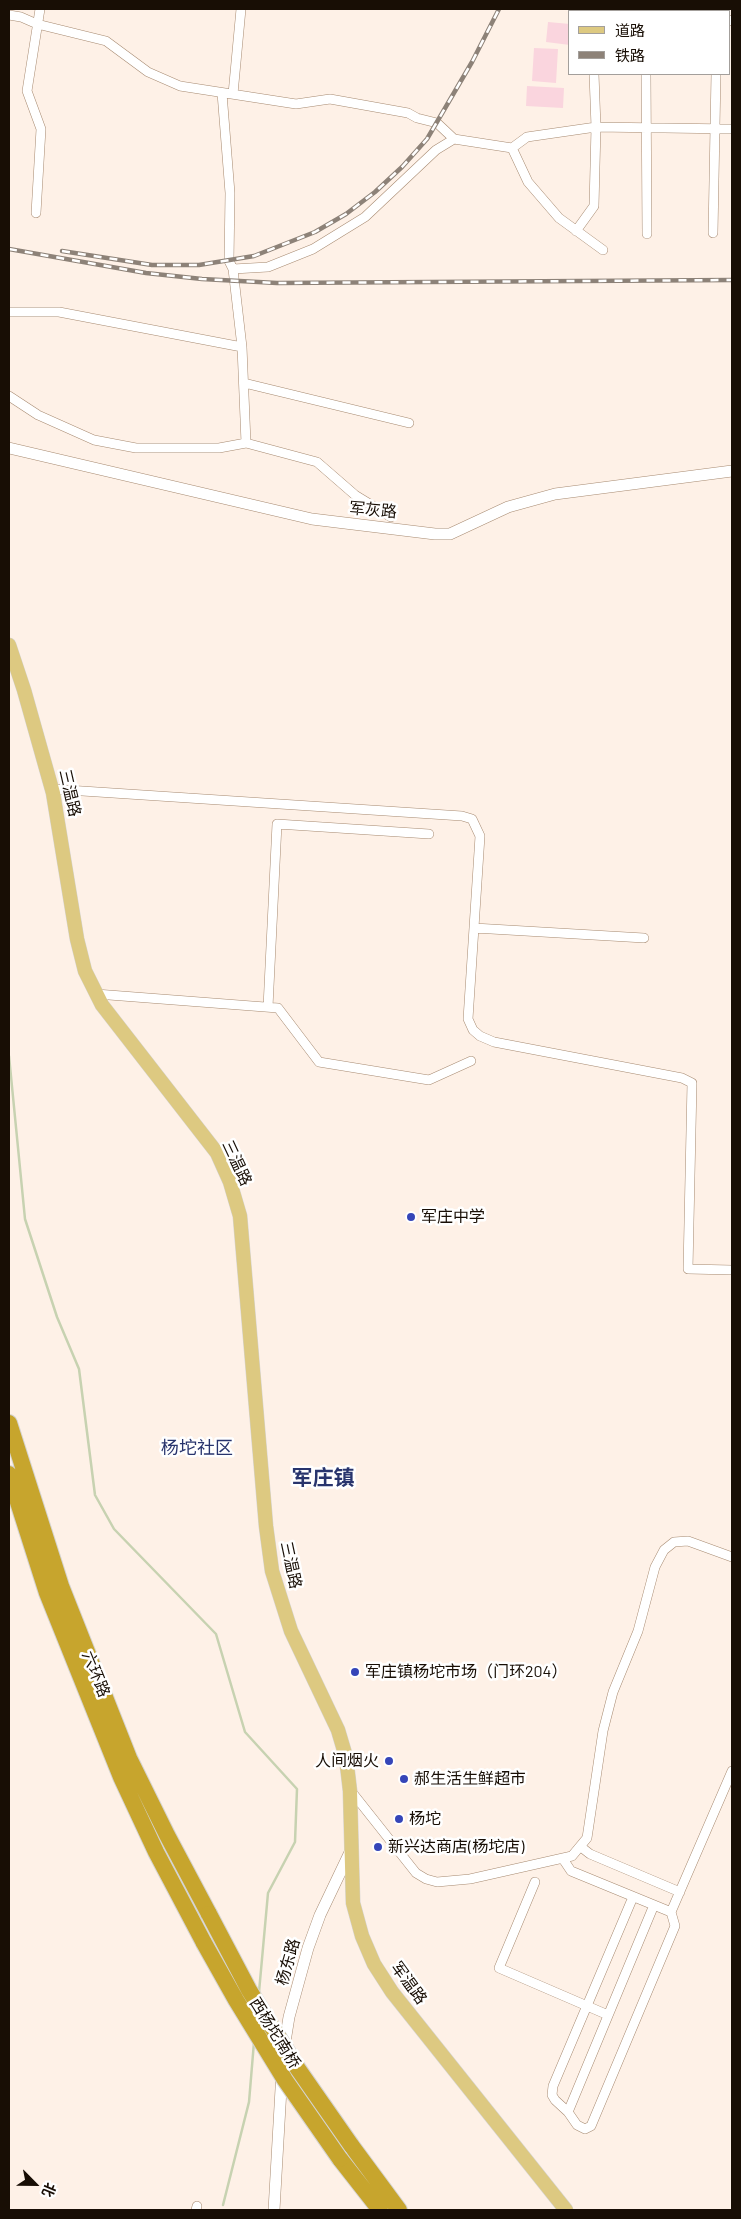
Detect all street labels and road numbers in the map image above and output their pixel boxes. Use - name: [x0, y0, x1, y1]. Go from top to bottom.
- street label: 军灰路: [348, 498, 398, 522]
- street label: 三温路: [55, 767, 85, 819]
- street label: 三温路: [218, 1137, 256, 1189]
- street label: 三温路: [277, 1540, 305, 1590]
- street label: 六环路: [78, 1648, 114, 1700]
- street label: 杨东路: [272, 1936, 304, 1988]
- street label: 军温路: [387, 1958, 431, 2008]
- street label: 西杨坨南桥: [246, 1994, 304, 2072]

